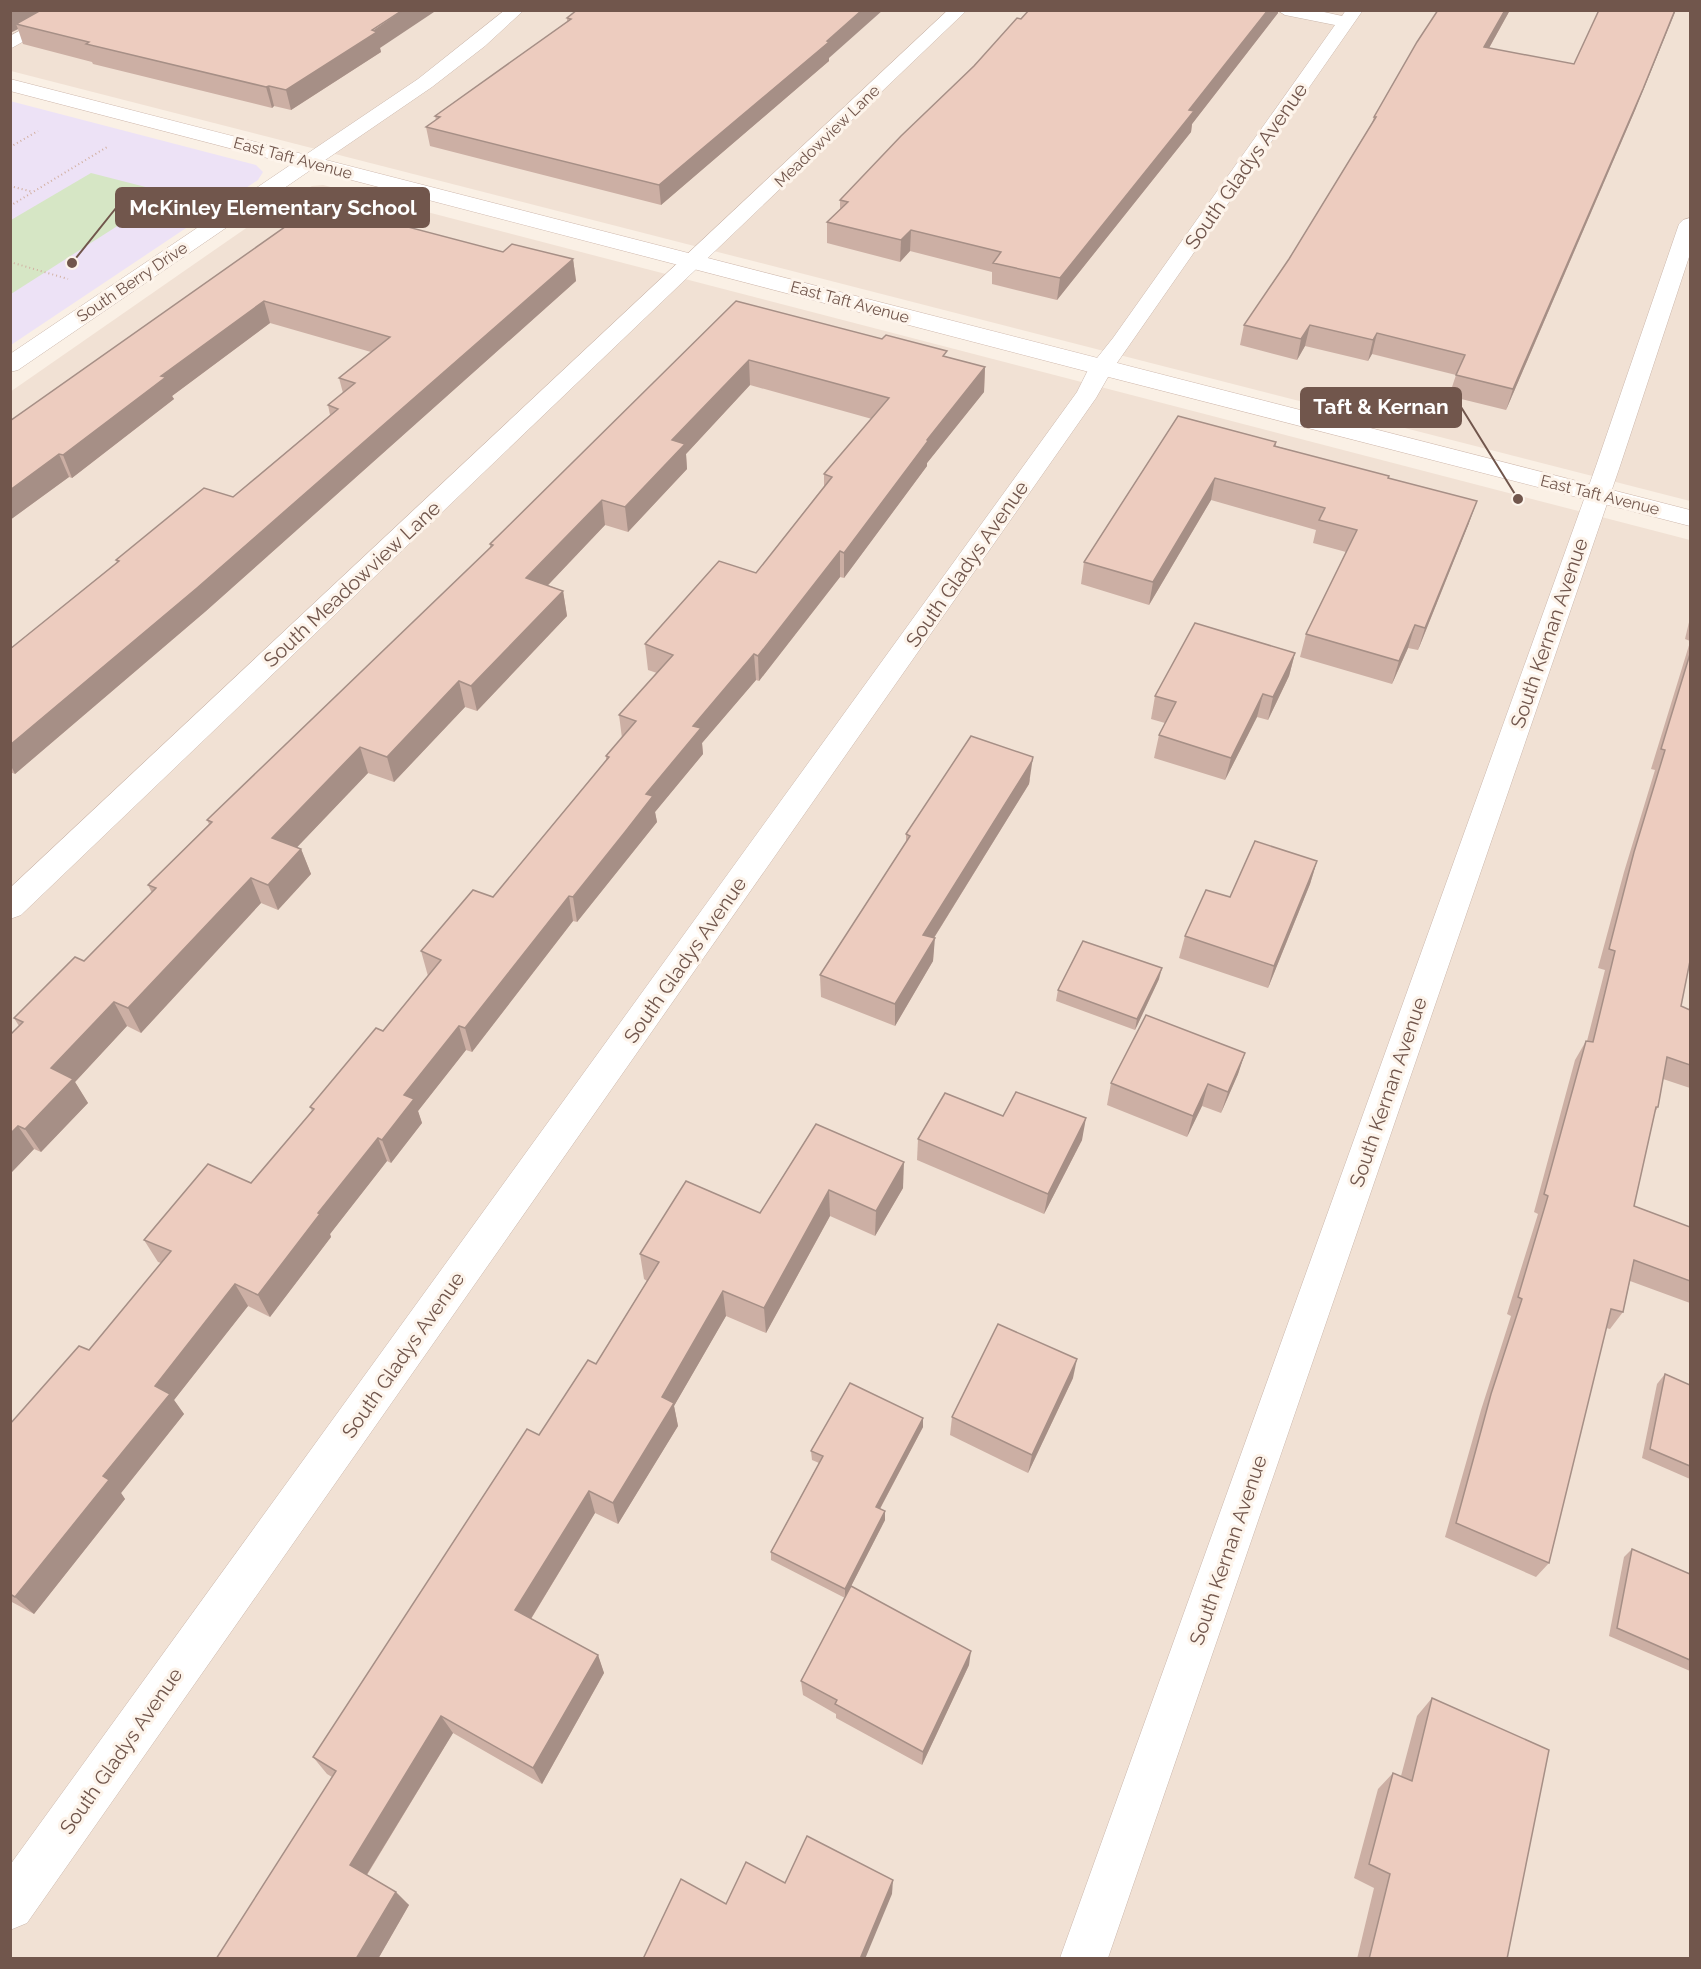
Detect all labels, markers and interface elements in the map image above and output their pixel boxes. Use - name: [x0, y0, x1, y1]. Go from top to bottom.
- street label: South Gladys Avenue: [1180, 78, 1313, 254]
- street label: Meadowview Lane: [770, 81, 884, 191]
- street label: East Taft Avenue: [232, 133, 354, 183]
- callout: McKinley Elementary School: [116, 188, 429, 227]
- text: McKinley Elementary School: [129, 195, 417, 220]
- street label: South Berry Drive: [73, 238, 191, 326]
- street label: East Taft Avenue: [789, 277, 911, 327]
- callout: Taft & Kernan: [1301, 388, 1461, 427]
- text: Taft & Kernan: [1313, 394, 1449, 419]
- street label: East Taft Avenue: [1538, 471, 1662, 519]
- street label: South Gladys Avenue: [901, 476, 1034, 652]
- street label: South Meadowview Lane: [259, 496, 446, 672]
- street label: South Kernan Avenue: [1505, 535, 1593, 731]
- street label: South Gladys Avenue: [619, 872, 752, 1048]
- street label: South Kernan Avenue: [1344, 994, 1432, 1190]
- street label: South Gladys Avenue: [337, 1267, 470, 1443]
- street label: South Kernan Avenue: [1184, 1452, 1272, 1648]
- street label: South Gladys Avenue: [55, 1663, 188, 1839]

